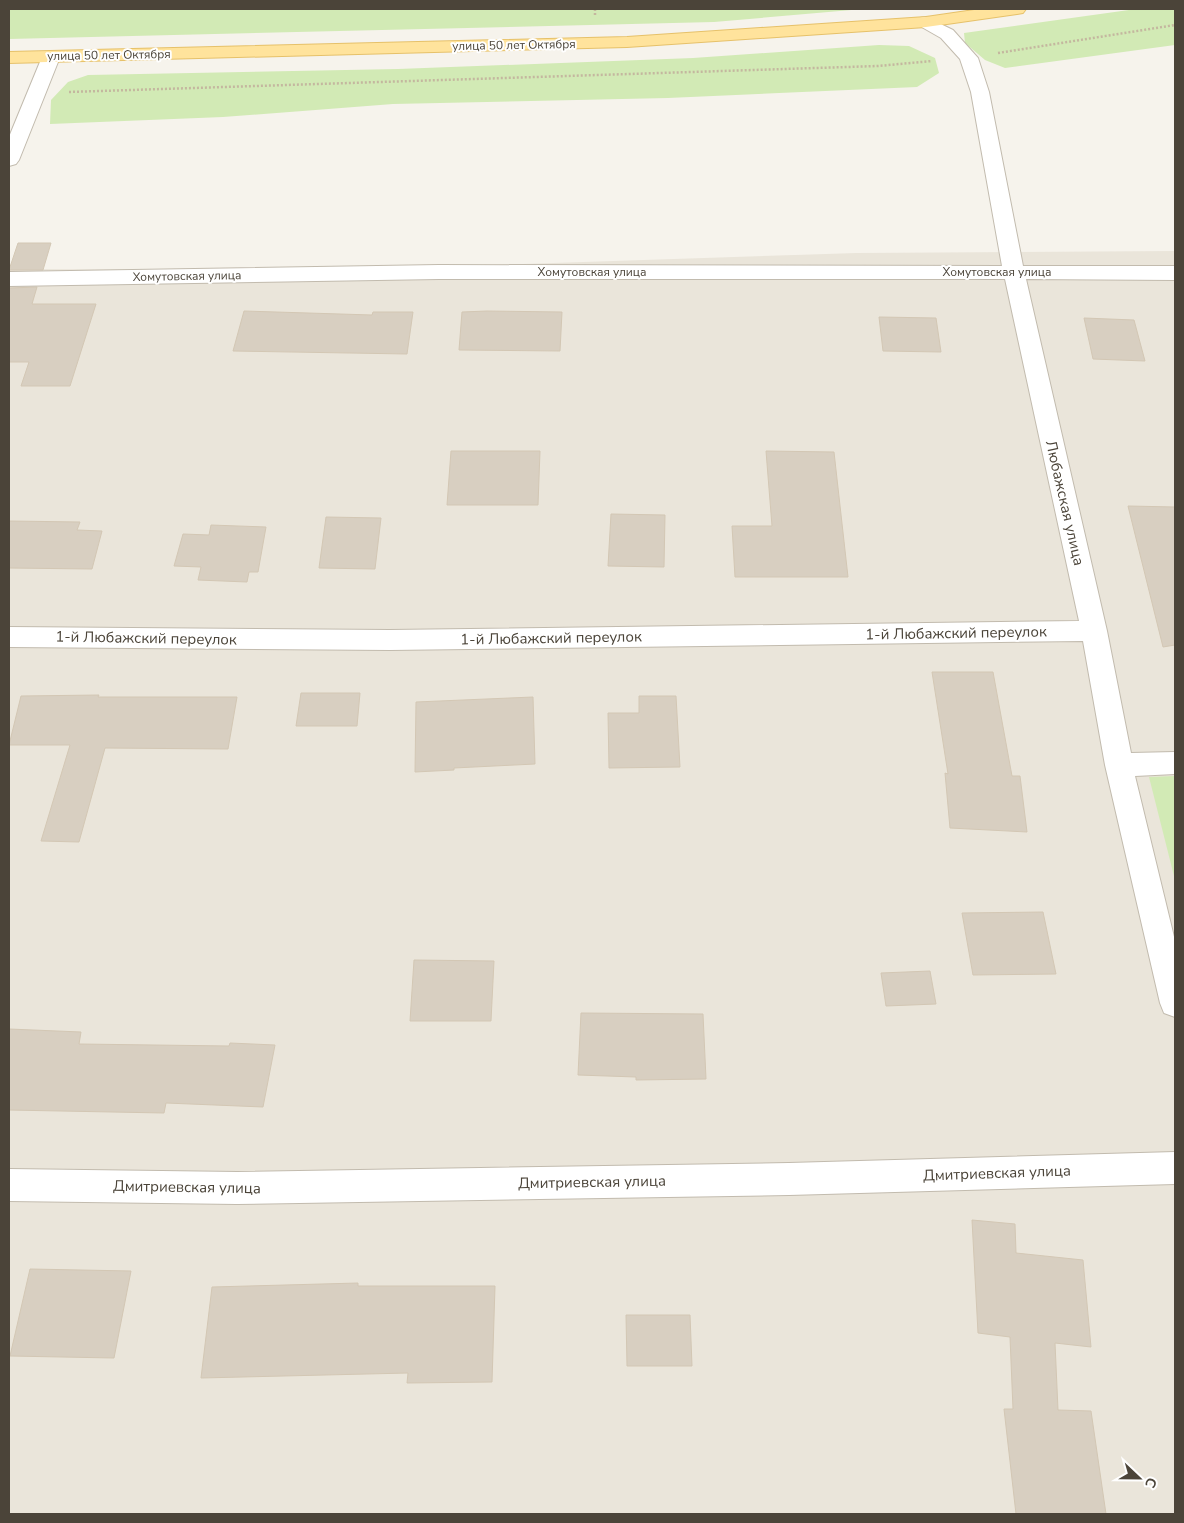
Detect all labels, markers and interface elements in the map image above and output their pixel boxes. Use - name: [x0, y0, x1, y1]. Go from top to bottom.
- street label: улица 50 лет Октября: [452, 36, 576, 54]
- street label: улица 50 лет Октября: [47, 46, 171, 64]
- street label: Хомутовская улица: [538, 264, 646, 280]
- street label: Хомутовская улица: [943, 264, 1051, 280]
- street label: Хомутовская улица: [132, 267, 242, 285]
- street label: Любажская улица: [1041, 438, 1089, 568]
- street label: 1-й Любажский переулок: [865, 621, 1047, 645]
- street label: 1-й Любажский переулок: [55, 626, 237, 650]
- street label: 1-й Любажский переулок: [460, 626, 642, 650]
- street label: Дмитриевская улица: [923, 1160, 1071, 1186]
- street label: Дмитриевская улица: [518, 1171, 666, 1193]
- street label: Дмитриевская улица: [113, 1176, 261, 1198]
- north arrow: [1114, 1453, 1164, 1503]
- text: С: [1140, 1475, 1161, 1491]

